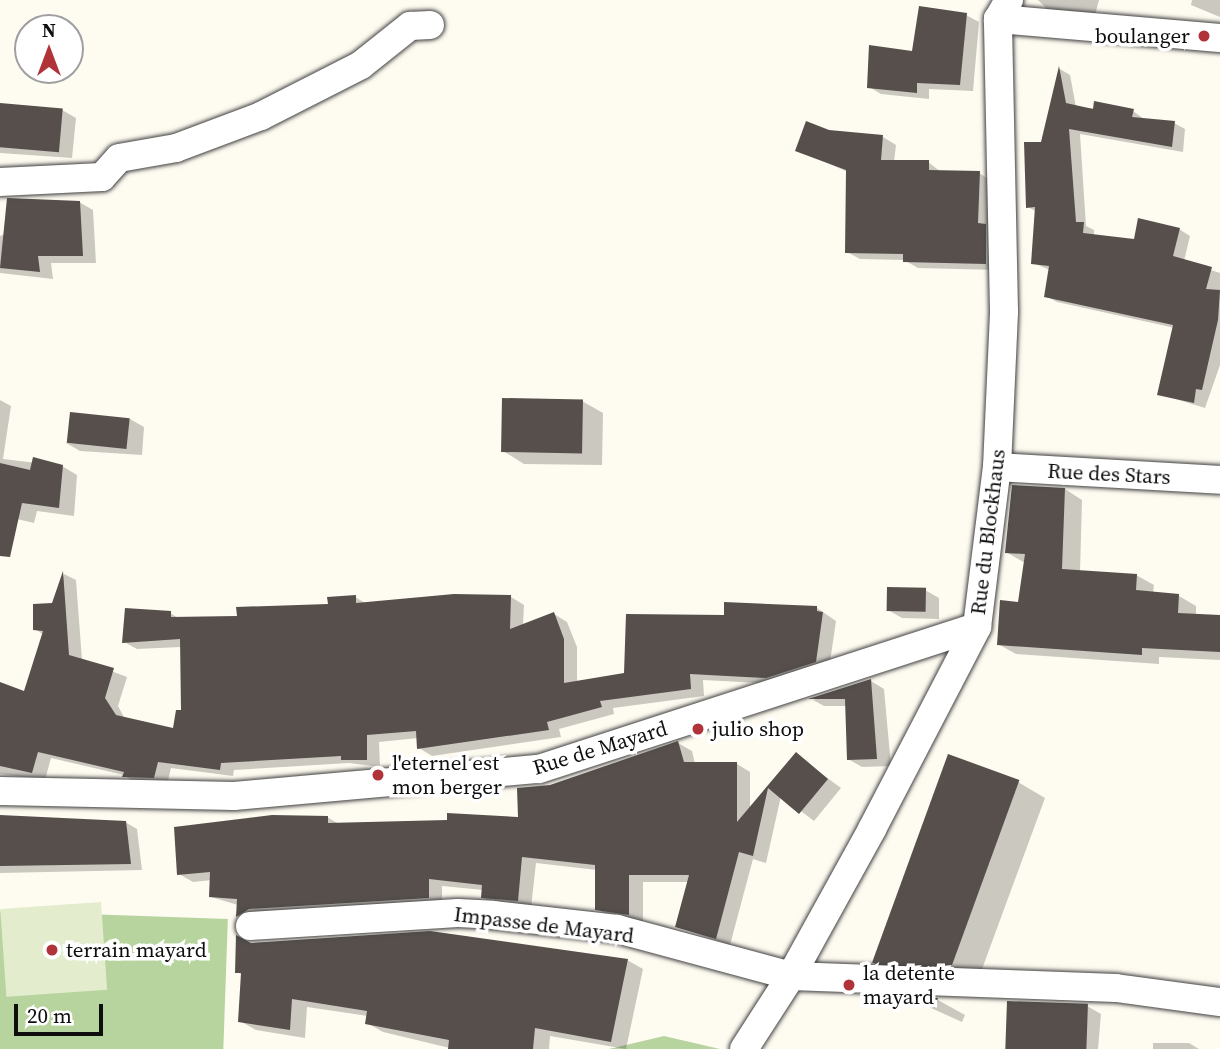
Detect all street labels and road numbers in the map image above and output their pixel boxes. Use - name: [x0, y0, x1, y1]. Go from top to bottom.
- street label: Rue du Blockhaus: [965, 448, 1011, 616]
- street label: Rue des Stars: [1047, 458, 1171, 490]
- street label: Rue de Mayard: [530, 716, 670, 780]
- street label: Impasse de Mayard: [453, 901, 635, 949]

